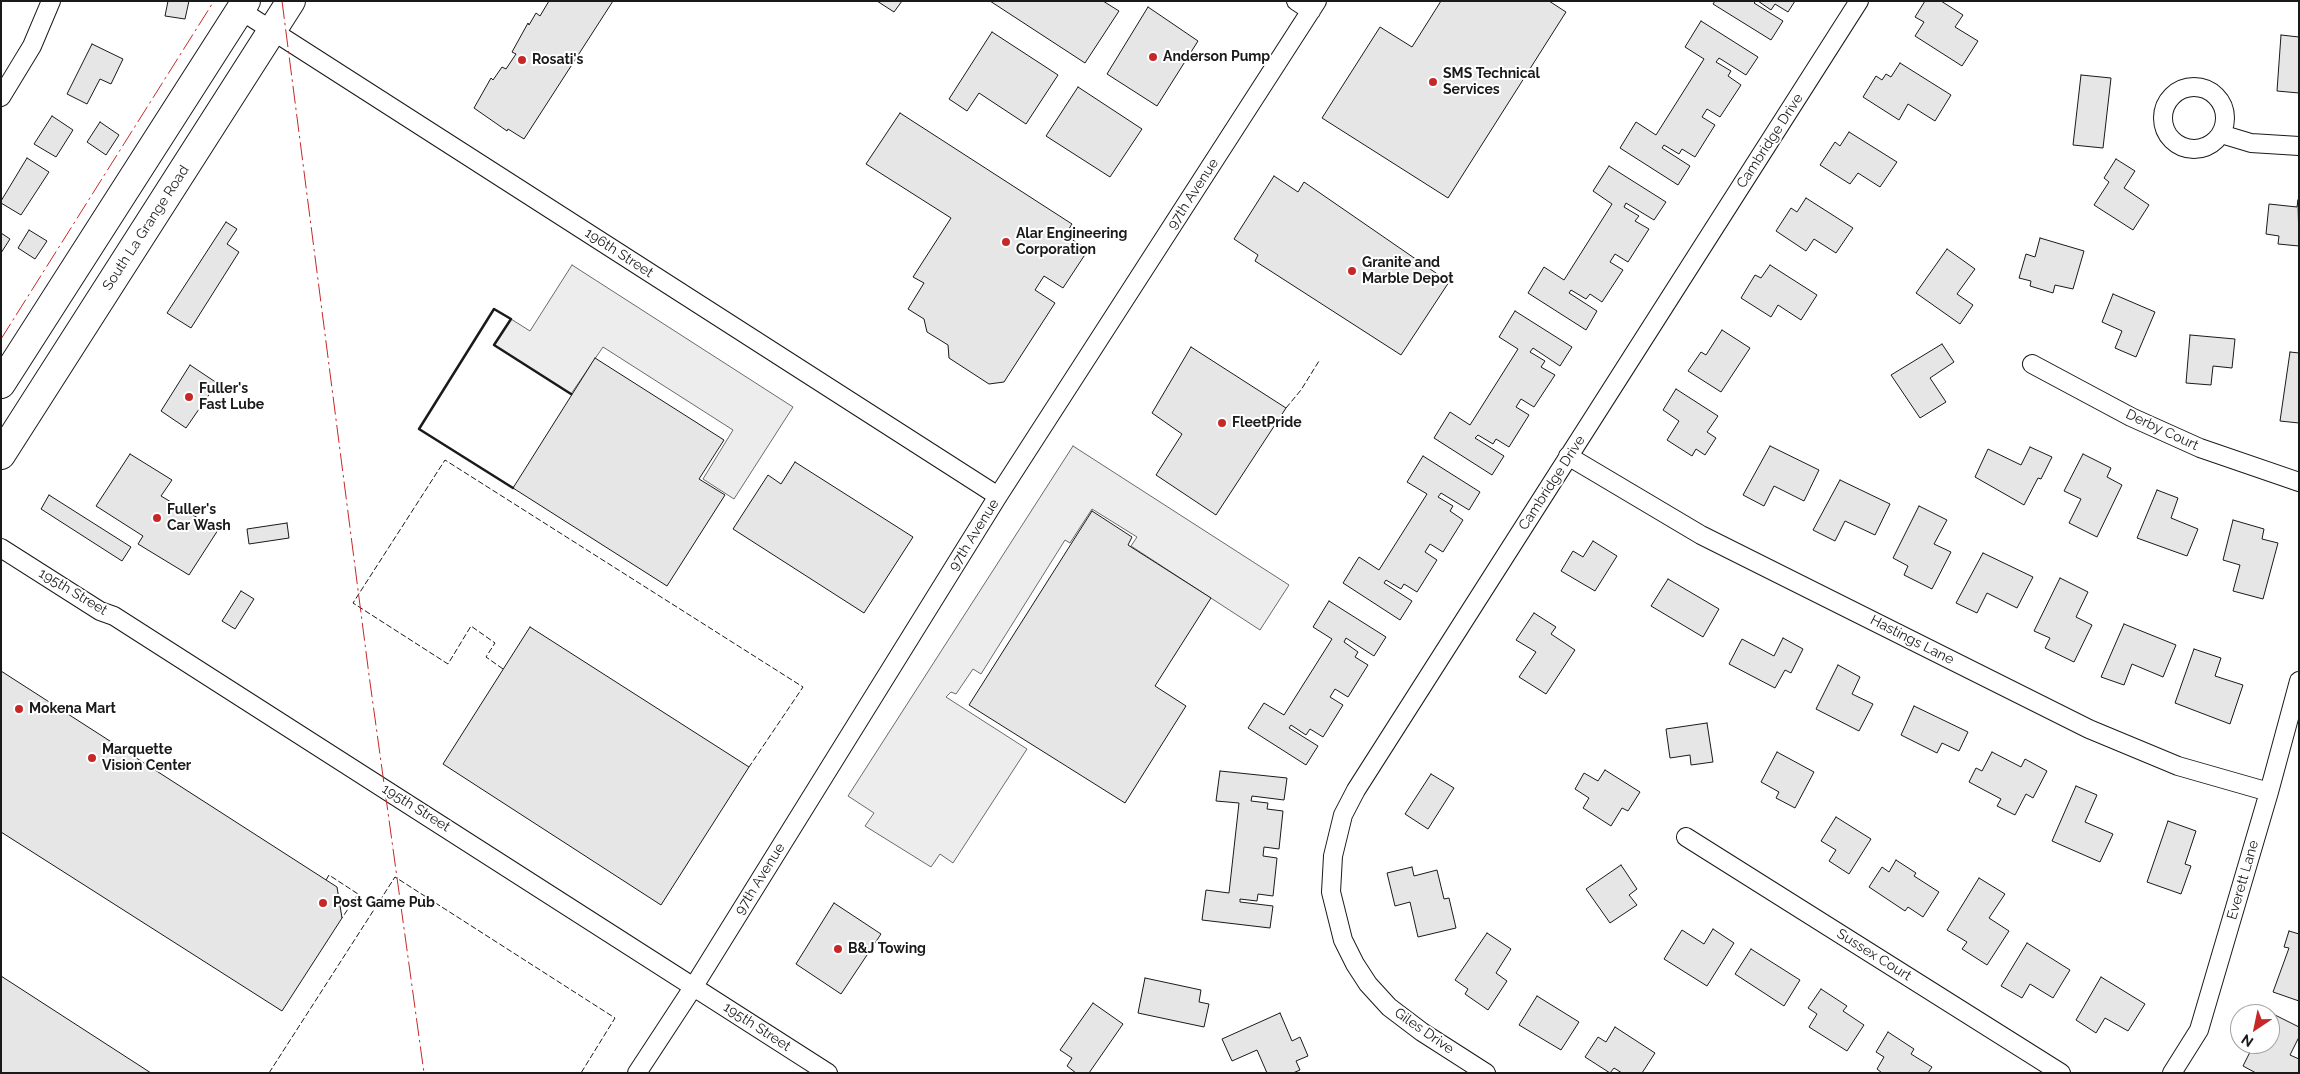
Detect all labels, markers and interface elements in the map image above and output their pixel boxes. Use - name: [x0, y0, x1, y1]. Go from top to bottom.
- place label: Anderson Pump: [1163, 49, 1270, 65]
- marker: Anderson Pump: [1147, 51, 1159, 63]
- place label: Rosati's: [532, 52, 583, 68]
- marker: Rosati's: [516, 54, 528, 66]
- place label: SMS Technical Services: [1443, 66, 1540, 98]
- marker: SMS Technical Services: [1427, 76, 1439, 88]
- street label: Cambridge Drive: [1733, 91, 1807, 191]
- street label: 97th Avenue: [1164, 155, 1222, 233]
- street label: South La Grange Road: [99, 162, 193, 294]
- street label: 196th Street: [582, 225, 656, 281]
- place label: Alar Engineering Corporation: [1016, 226, 1127, 258]
- marker: Alar Engineering Corporation: [1000, 236, 1012, 248]
- place label: Granite and Marble Depot: [1362, 255, 1454, 288]
- marker: Granite and Marble Depot: [1346, 265, 1358, 277]
- place label: Fuller's Fast Lube: [199, 381, 264, 414]
- marker: Fuller's Fast Lube: [183, 391, 195, 403]
- street label: Derby Court: [2123, 406, 2201, 454]
- place label: FleetPride: [1232, 415, 1302, 431]
- marker: FleetPride: [1216, 417, 1228, 429]
- street label: Cambridge Drive: [1515, 433, 1589, 533]
- street label: 97th Avenue: [945, 496, 1003, 574]
- place label: Fuller's Car Wash: [167, 502, 231, 534]
- marker: Fuller's Car Wash: [151, 512, 163, 524]
- street label: 195th Street: [36, 565, 110, 619]
- street label: Hastings Lane: [1867, 612, 1957, 668]
- place label: Mokena Mart: [29, 701, 116, 717]
- marker: Mokena Mart: [13, 703, 25, 715]
- place label: Marquette Vision Center: [102, 742, 191, 774]
- marker: Marquette Vision Center: [86, 752, 98, 764]
- street label: 195th Street: [379, 780, 453, 836]
- street label: Everett Lane: [2224, 838, 2262, 922]
- street label: 97th Avenue: [731, 840, 789, 918]
- place label: Post Game Pub: [333, 895, 435, 911]
- marker: Post Game Pub: [317, 897, 329, 909]
- street label: Sussex Court: [1834, 925, 1914, 985]
- place label: B&J Towing: [848, 941, 926, 957]
- marker: B&J Towing: [832, 943, 844, 955]
- street label: 195th Street: [720, 999, 794, 1055]
- street label: Giles Drive: [1391, 1004, 1457, 1058]
- north arrow: [2230, 1004, 2280, 1054]
- text: N: [2238, 1031, 2256, 1050]

